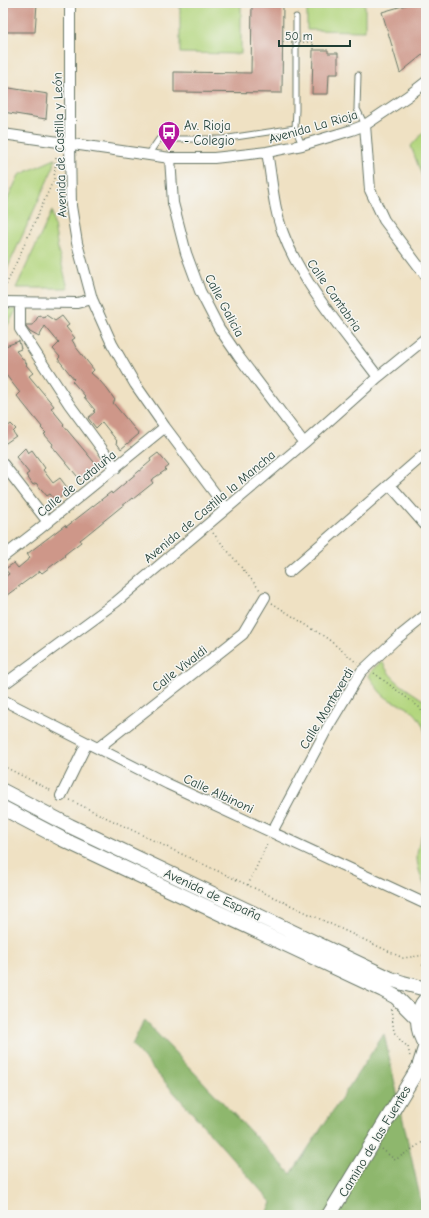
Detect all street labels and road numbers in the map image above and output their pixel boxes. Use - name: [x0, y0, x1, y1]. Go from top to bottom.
- street label: Avenida de Castilla y León: [49, 72, 70, 218]
- street label: Avenida La Rioja: [267, 107, 359, 146]
- street label: Calle Cantabria: [304, 256, 365, 334]
- street label: Calle Galicia: [202, 271, 247, 339]
- street label: Calle de Cataluña: [34, 447, 119, 520]
- street label: Avenida de Castilla la Mancha: [140, 447, 278, 566]
- street label: Calle Vivaldi: [149, 642, 210, 695]
- street label: Calle Monteverdi: [296, 665, 357, 752]
- street label: Calle Albinoni: [181, 771, 256, 816]
- street label: Avenida de España: [162, 865, 264, 924]
- street label: Camino de las Fuentes: [335, 1083, 414, 1200]

